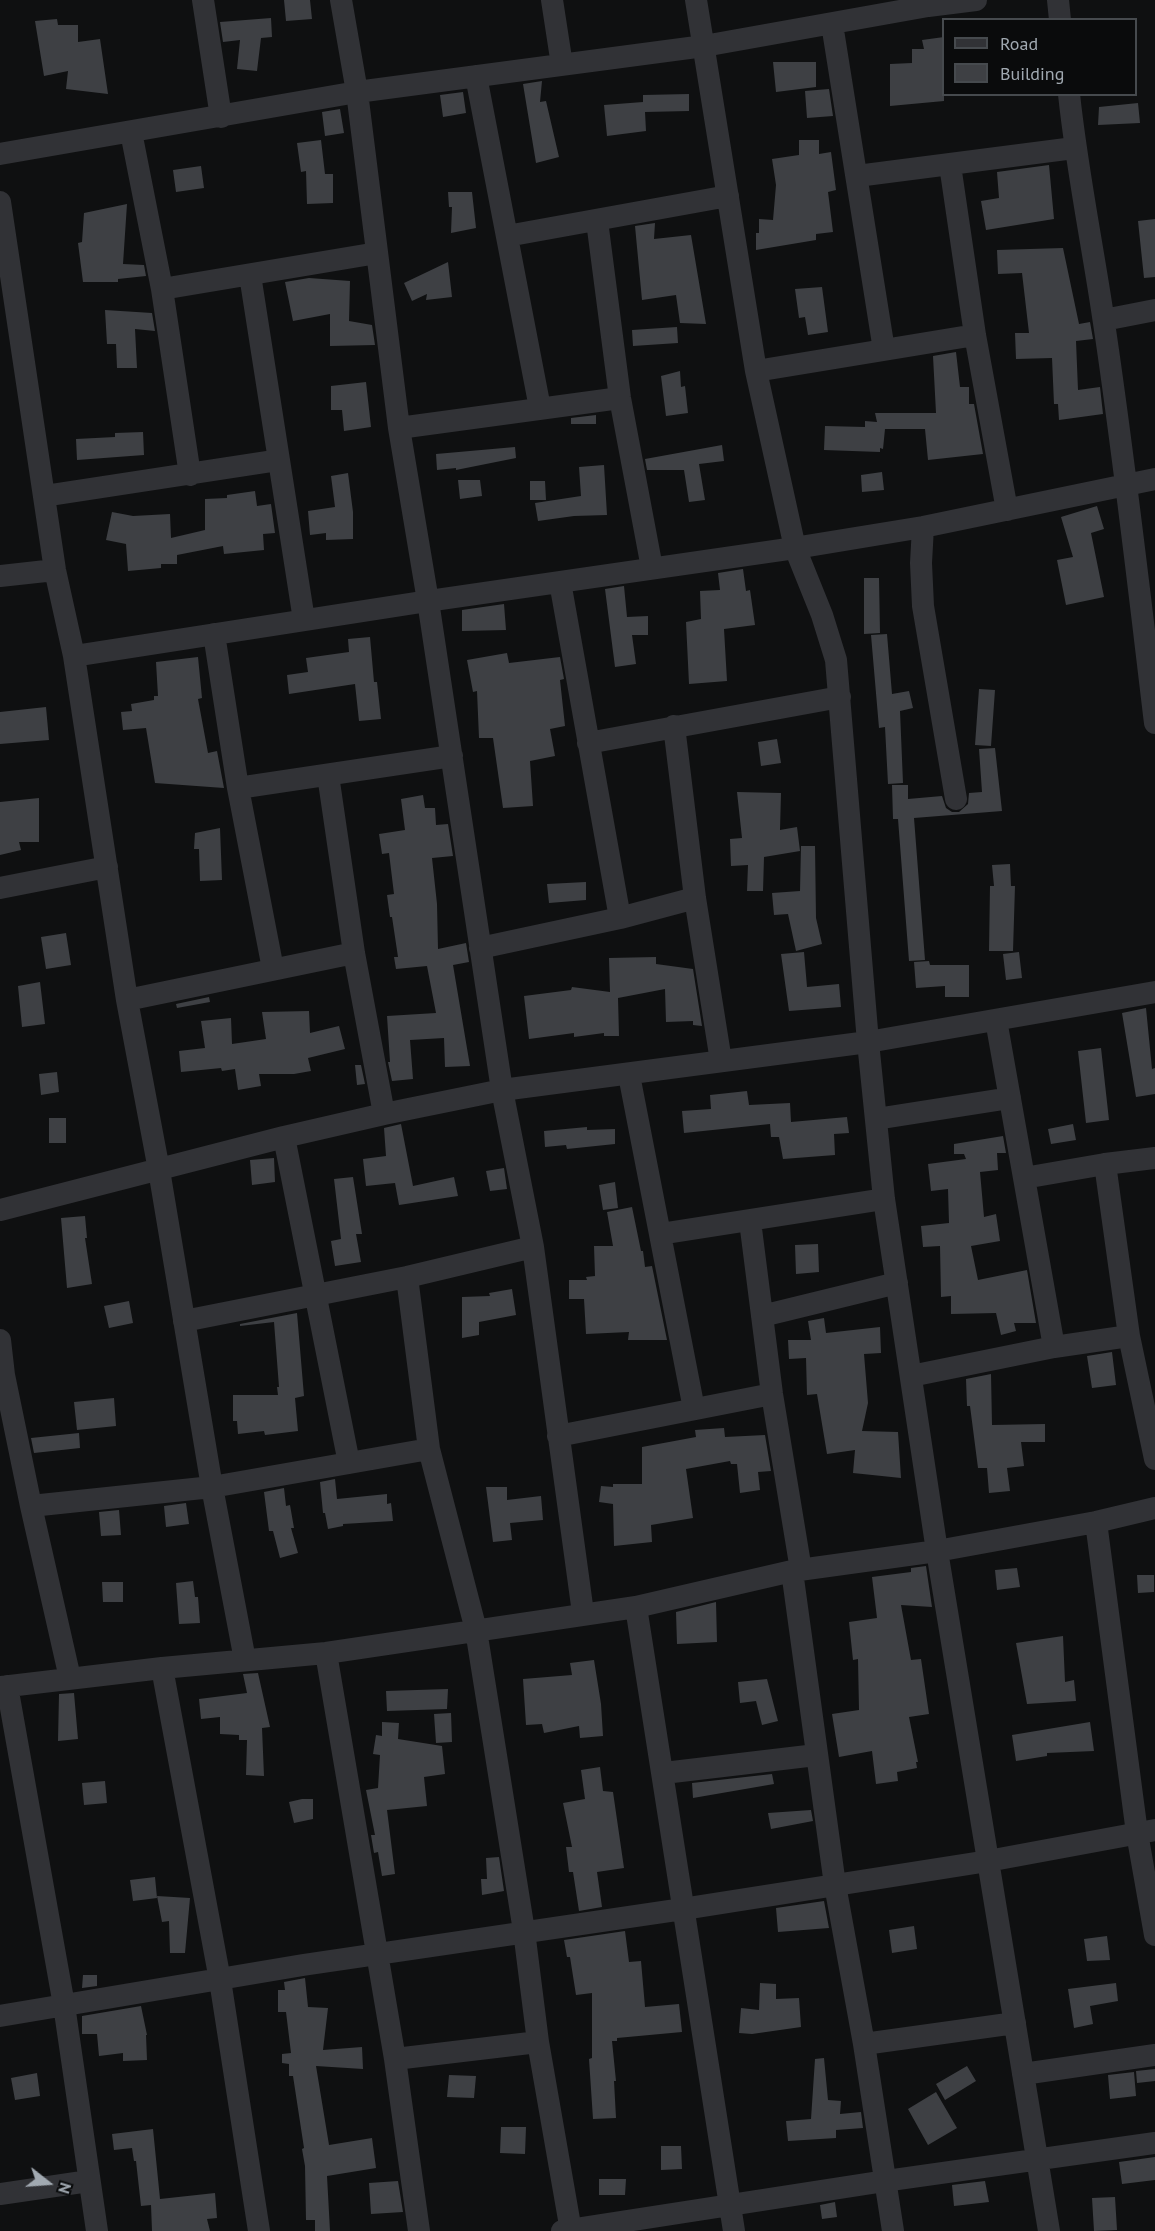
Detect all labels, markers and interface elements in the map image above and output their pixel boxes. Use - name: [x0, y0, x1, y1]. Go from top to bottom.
- legend: [942, 18, 1137, 96]
- text: Road: [1000, 32, 1038, 55]
- text: Building: [1000, 62, 1064, 85]
- north arrow: [18, 2153, 78, 2213]
- text: N: [54, 2180, 76, 2196]

